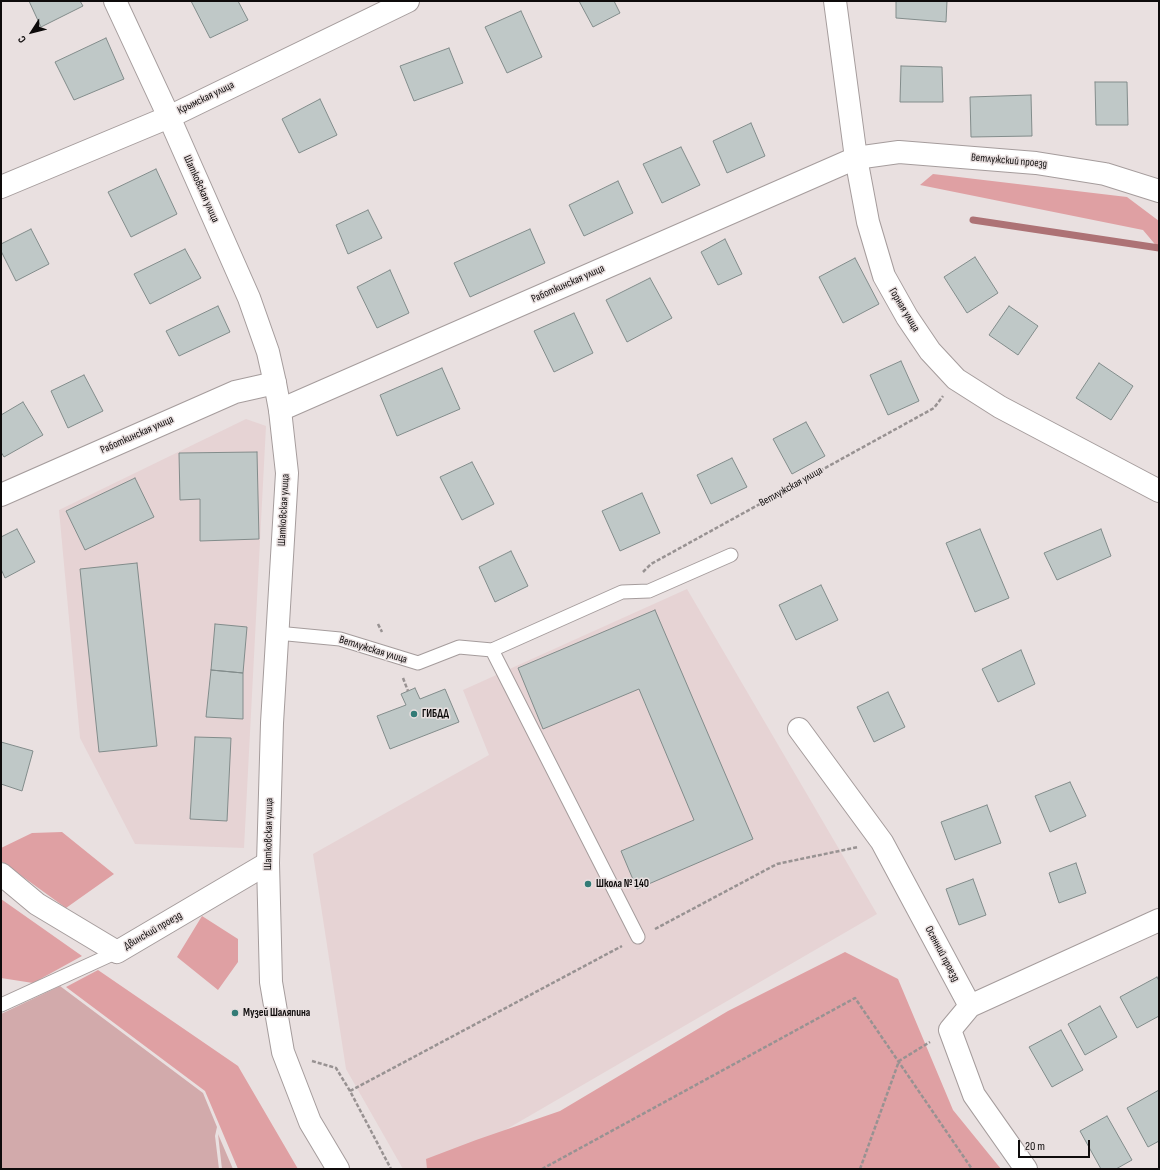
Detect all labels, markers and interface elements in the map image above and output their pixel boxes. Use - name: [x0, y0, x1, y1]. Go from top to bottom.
- north arrow: [12, 12, 52, 52]
- text: С: [15, 33, 29, 45]
- street label: Крымская улица: [176, 79, 236, 117]
- street label: Ветлужский проезд: [970, 151, 1048, 171]
- street label: Шатковская улица: [180, 153, 222, 225]
- street label: Работкинская улица: [529, 262, 607, 306]
- street label: Горная улица: [886, 286, 922, 334]
- street label: Работкинская улица: [98, 413, 176, 457]
- street label: Ветлужская улица: [757, 464, 825, 510]
- street label: Шатковская улица: [276, 474, 292, 546]
- street label: Ветлужская улица: [337, 633, 409, 667]
- place label: ГИБДД: [422, 707, 449, 721]
- marker: ГИБДД: [409, 709, 419, 719]
- street label: Шатковская улица: [262, 798, 276, 870]
- place label: Школа № 140: [596, 877, 649, 891]
- marker: Школа № 140: [583, 879, 593, 889]
- street label: Двинский проезд: [121, 909, 185, 953]
- street label: Осенний проезд: [922, 924, 962, 984]
- place label: Музей Шаляпина: [243, 1006, 310, 1020]
- marker: Музей Шаляпина: [230, 1008, 240, 1018]
- scale bar: [1020, 1132, 1092, 1158]
- text: 20 m: [1025, 1139, 1045, 1154]

